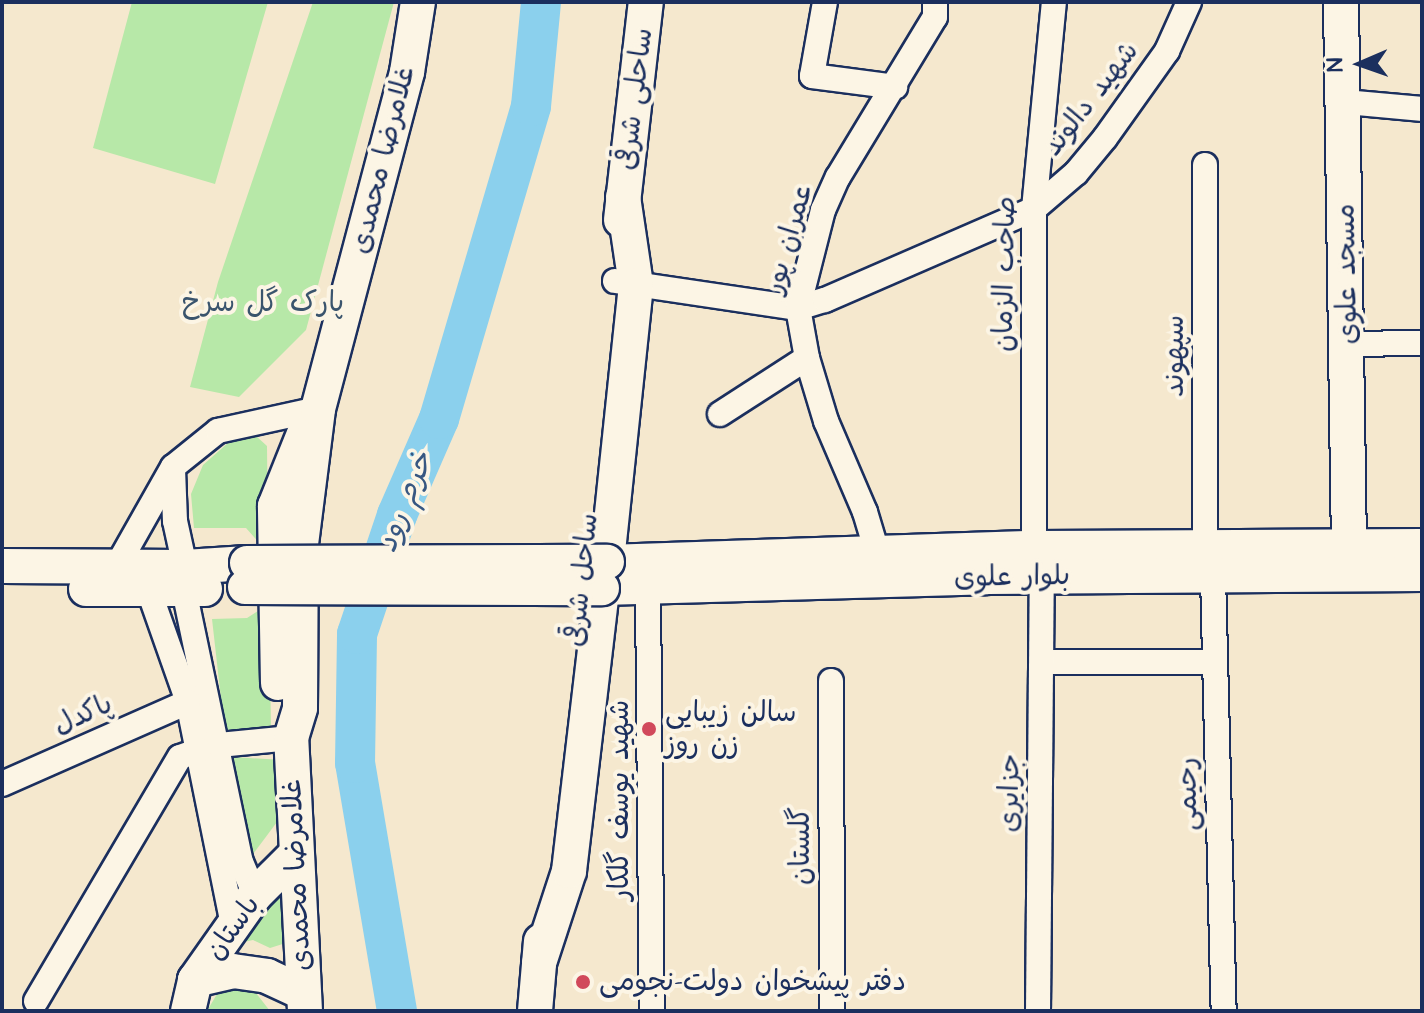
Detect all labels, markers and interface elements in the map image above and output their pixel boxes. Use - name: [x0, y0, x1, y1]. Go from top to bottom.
- north arrow: [1320, 24, 1400, 104]
- street label: ساحلی شرقی: [610, 26, 660, 172]
- street label: شهید دالوند: [1036, 35, 1146, 163]
- text: N: [1320, 57, 1351, 72]
- street label: غلامرضا محمدی: [343, 63, 423, 257]
- street label: عمران پور: [757, 179, 821, 297]
- street label: صاحب الزمان: [987, 196, 1023, 352]
- street label: مسجد علوی: [1329, 203, 1365, 345]
- park label: پارک گل سرخ: [182, 286, 344, 320]
- street label: سپهوند: [1158, 315, 1192, 397]
- water label: خرم رود: [369, 447, 441, 557]
- street label: ساحل شرقی: [558, 511, 606, 649]
- street label: بلوار علوی: [954, 559, 1070, 595]
- street label: پاکدل: [48, 687, 118, 743]
- place label: سالن زیبایی زن روز: [665, 696, 796, 762]
- street label: شهید یوسف گلکار: [603, 700, 637, 900]
- marker: سالن زیبایی زن روز: [640, 720, 658, 738]
- street label: جزایری: [993, 753, 1027, 833]
- street label: رحیمی: [1171, 757, 1205, 831]
- street label: غلامرضا محمدی: [275, 778, 319, 972]
- street label: گلستان: [784, 807, 818, 885]
- street label: باستان: [198, 889, 268, 967]
- place label: دفتر پیشخوان دولت-نجومی: [599, 965, 906, 999]
- marker: دفتر پیشخوان دولت-نجومی: [574, 973, 592, 991]

